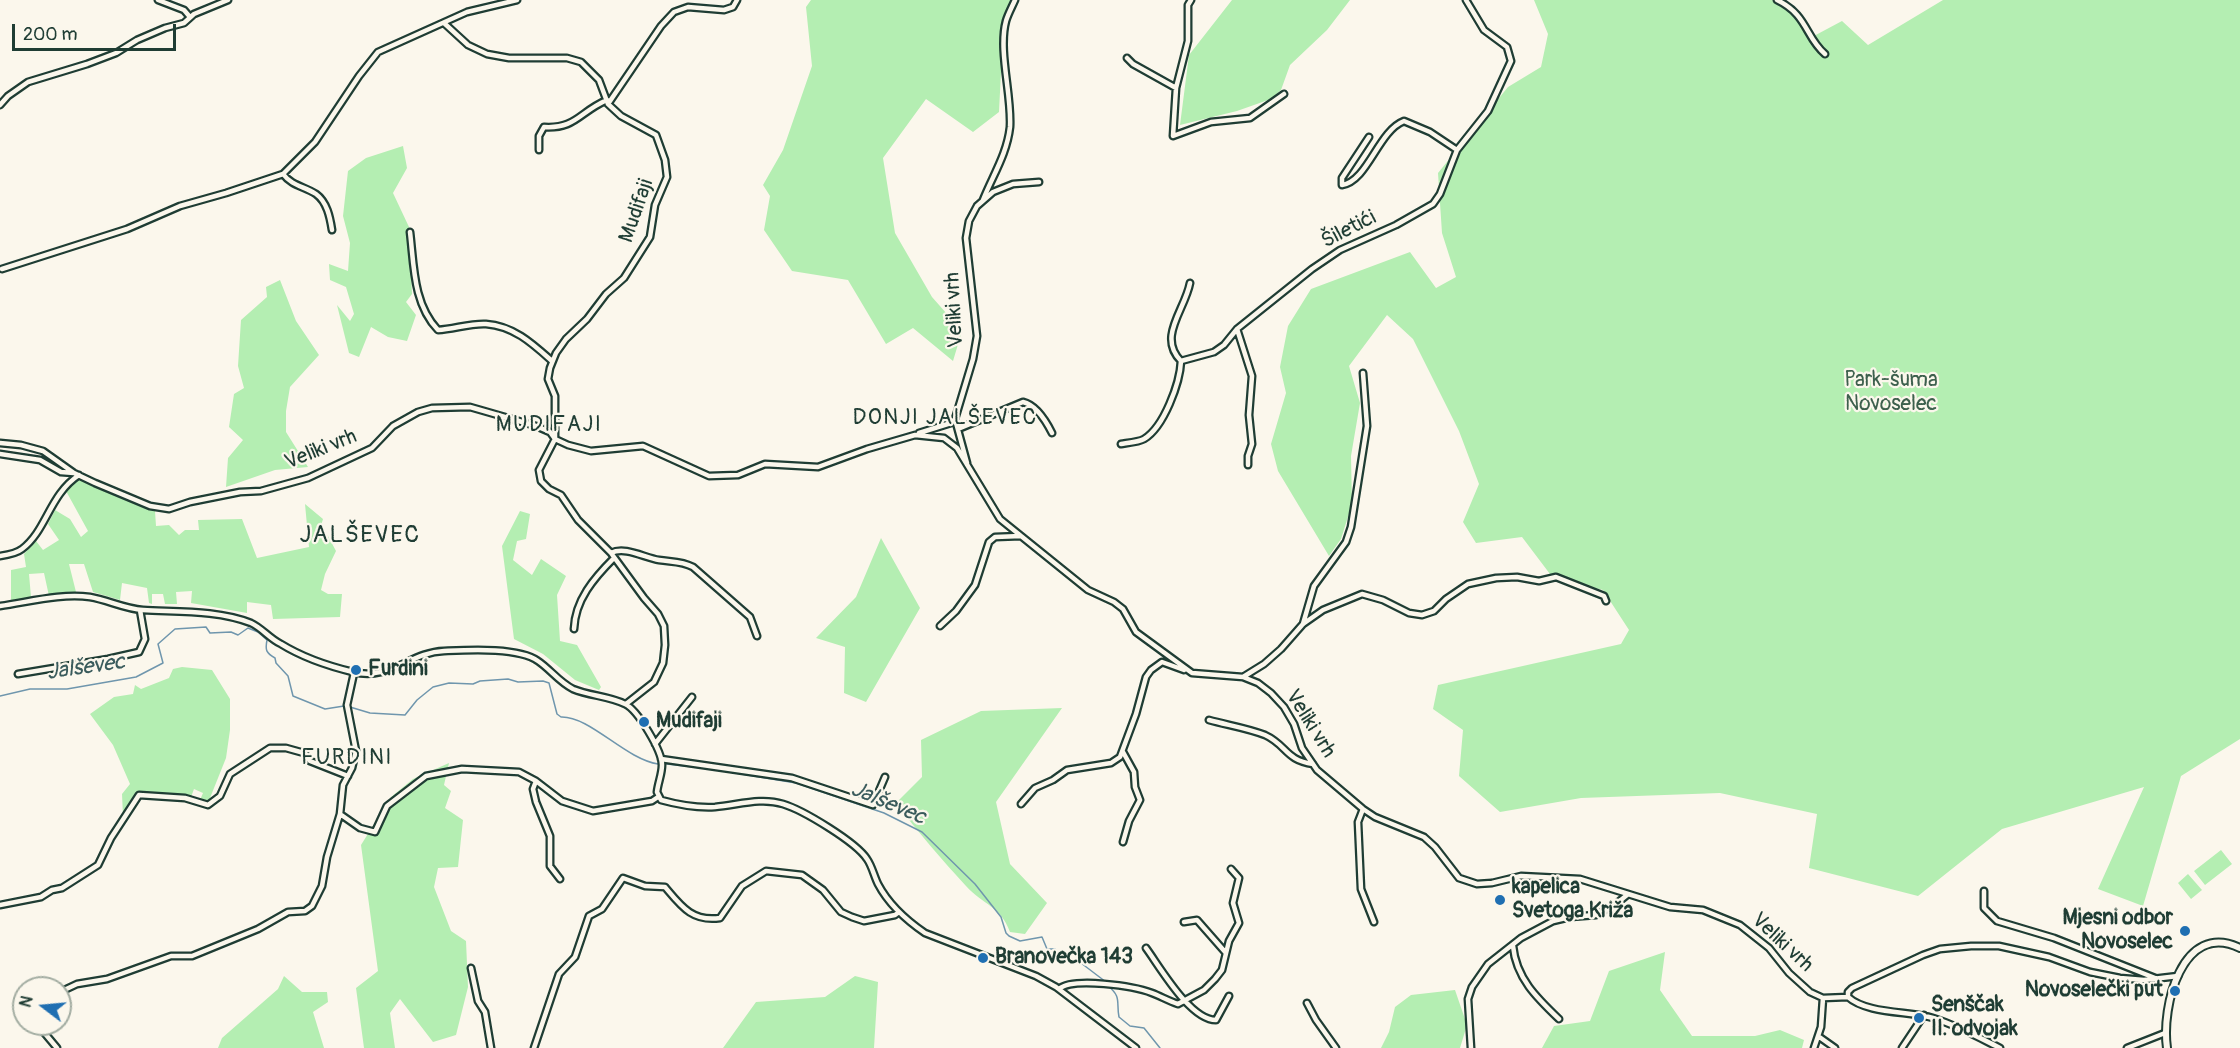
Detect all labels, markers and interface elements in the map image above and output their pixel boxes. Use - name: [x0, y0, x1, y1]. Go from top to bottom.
- scale bar: [15, 12, 178, 50]
- text: 200 m: [23, 23, 78, 46]
- street label: Mudifaji: [614, 176, 660, 246]
- street label: Šiletići: [1317, 206, 1381, 254]
- street label: Veliki vrh: [940, 272, 970, 348]
- park label: Park-šuma Novoselec: [1844, 368, 1938, 418]
- district label: DONJI JALŠEVEC: [852, 405, 1038, 431]
- district label: MUDIFAJI: [496, 412, 602, 438]
- street label: Veliki vrh: [281, 424, 361, 476]
- district label: JALŠEVEC: [300, 522, 420, 550]
- water label: Jalševec: [45, 649, 127, 687]
- place label: Furdini: [368, 657, 428, 683]
- marker: Furdini: [349, 663, 363, 677]
- street label: Veliki vrh: [1279, 685, 1341, 763]
- place label: Mudifaji: [656, 709, 722, 735]
- marker: Mudifaji: [637, 715, 651, 729]
- district label: FURDINI: [301, 745, 393, 771]
- water label: Jalševec: [847, 776, 929, 832]
- place label: kapelica Svetoga Križa: [1512, 875, 1633, 925]
- marker: kapelica Svetoga Križa: [1493, 893, 1507, 907]
- place label: Mjesni odbor Novoselec: [2062, 906, 2173, 956]
- street label: Veliki vrh: [1746, 908, 1818, 978]
- marker: Mjesni odbor Novoselec: [2178, 924, 2192, 938]
- place label: Branovečka 143: [995, 945, 1133, 971]
- marker: Branovečka 143: [976, 951, 990, 965]
- north arrow: [12, 976, 72, 1036]
- place label: Novoselečki put: [2025, 978, 2163, 1004]
- marker: Novoselečki put: [2168, 984, 2182, 998]
- place label: Senščak II. odvojak: [1931, 993, 2018, 1043]
- text: N: [16, 994, 38, 1010]
- marker: Senščak II. odvojak: [1912, 1011, 1926, 1025]

